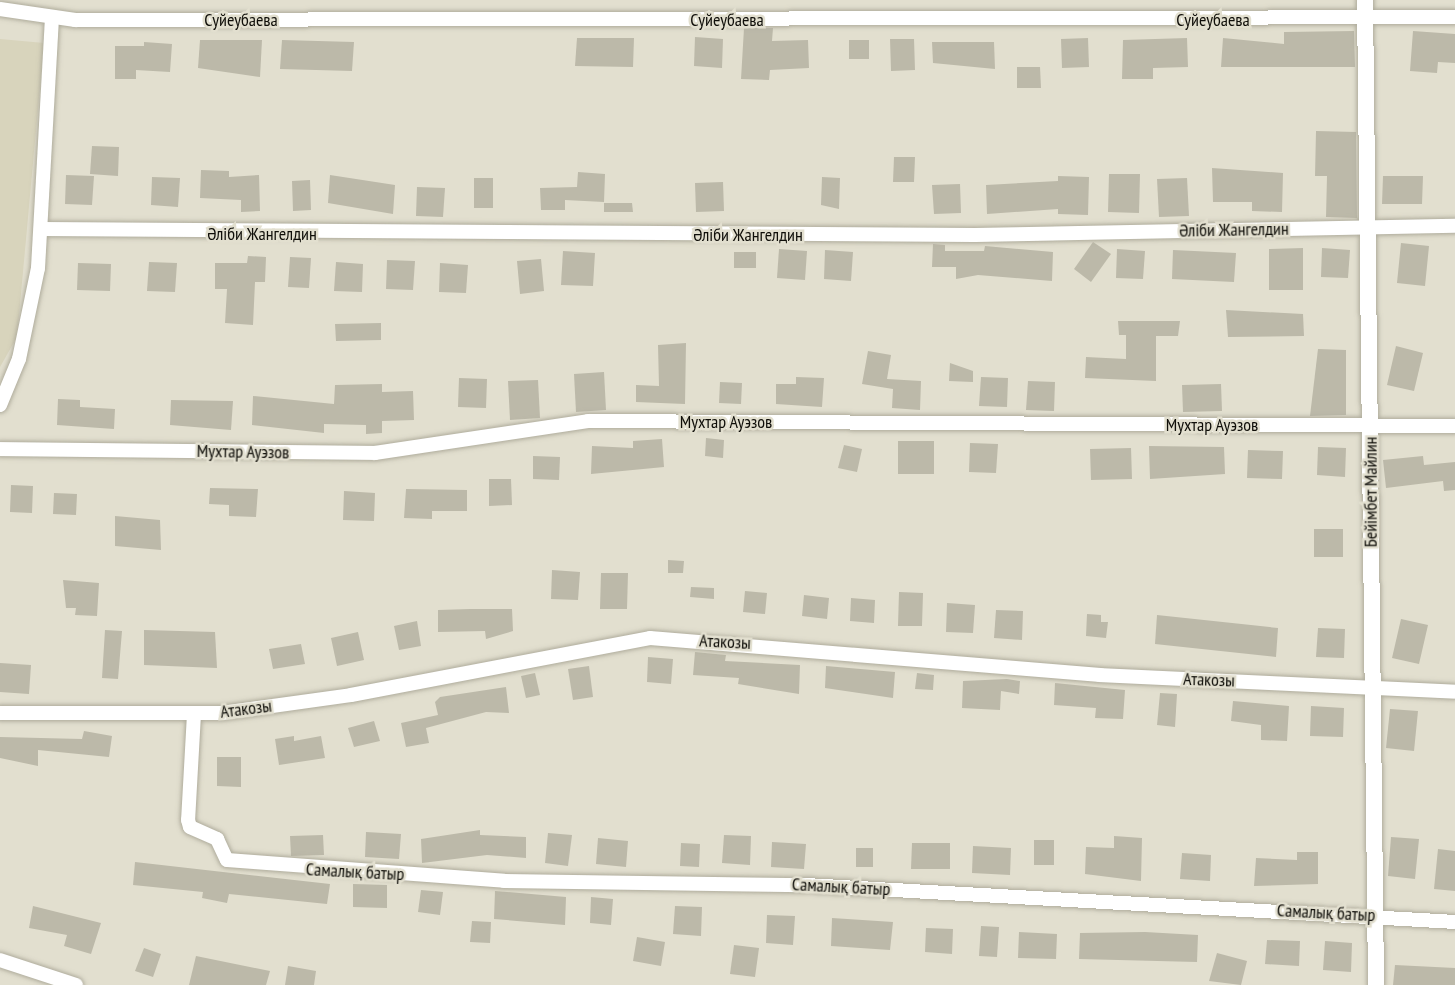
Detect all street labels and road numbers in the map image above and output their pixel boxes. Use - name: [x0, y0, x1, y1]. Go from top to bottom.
- street label: Суйеубаева: [204, 9, 278, 31]
- street label: Суйеубаева: [690, 9, 764, 31]
- street label: Суйеубаева: [1176, 9, 1250, 31]
- street label: Әліби Жангелдин: [1179, 218, 1289, 242]
- street label: Әліби Жангелдин: [207, 223, 317, 245]
- street label: Әліби Жангелдин: [693, 224, 803, 246]
- street label: Мухтар Ауэзов: [679, 411, 773, 433]
- street label: Мухтар Ауэзов: [1165, 414, 1259, 436]
- street label: Бейімбет Майлин: [1360, 436, 1382, 548]
- street label: Мухтар Ауэзов: [196, 440, 290, 464]
- street label: Атакозы: [699, 630, 751, 654]
- street label: Атакозы: [1183, 668, 1235, 692]
- street label: Атакозы: [219, 695, 273, 723]
- street label: Самалық батыр: [305, 859, 405, 885]
- street label: Самалық батыр: [791, 874, 891, 900]
- street label: Самалық батыр: [1276, 900, 1376, 926]

